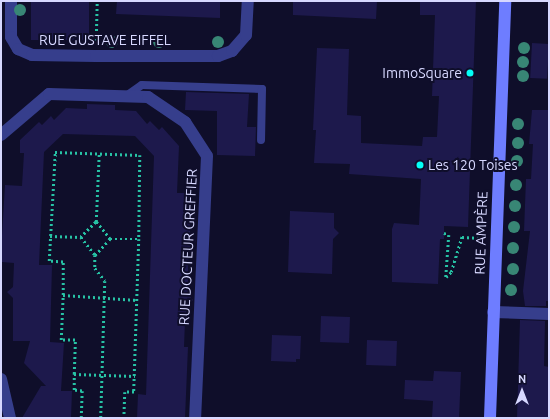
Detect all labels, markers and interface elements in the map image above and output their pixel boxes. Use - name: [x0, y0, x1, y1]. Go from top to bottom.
- street label: RUE GUSTAVE EIFFEL: [39, 32, 171, 48]
- place label: ImmoSquare: [382, 65, 462, 81]
- marker: ImmoSquare: [465, 68, 475, 78]
- place label: Les 120 Toises: [428, 157, 518, 173]
- marker: Les 120 Toises: [415, 160, 425, 170]
- street label: RUE DOCTEUR GREFFIER: [176, 168, 200, 326]
- street label: RUE AMPÈRE: [471, 191, 491, 275]
- north arrow: [502, 371, 542, 411]
- text: N: [518, 373, 526, 385]

